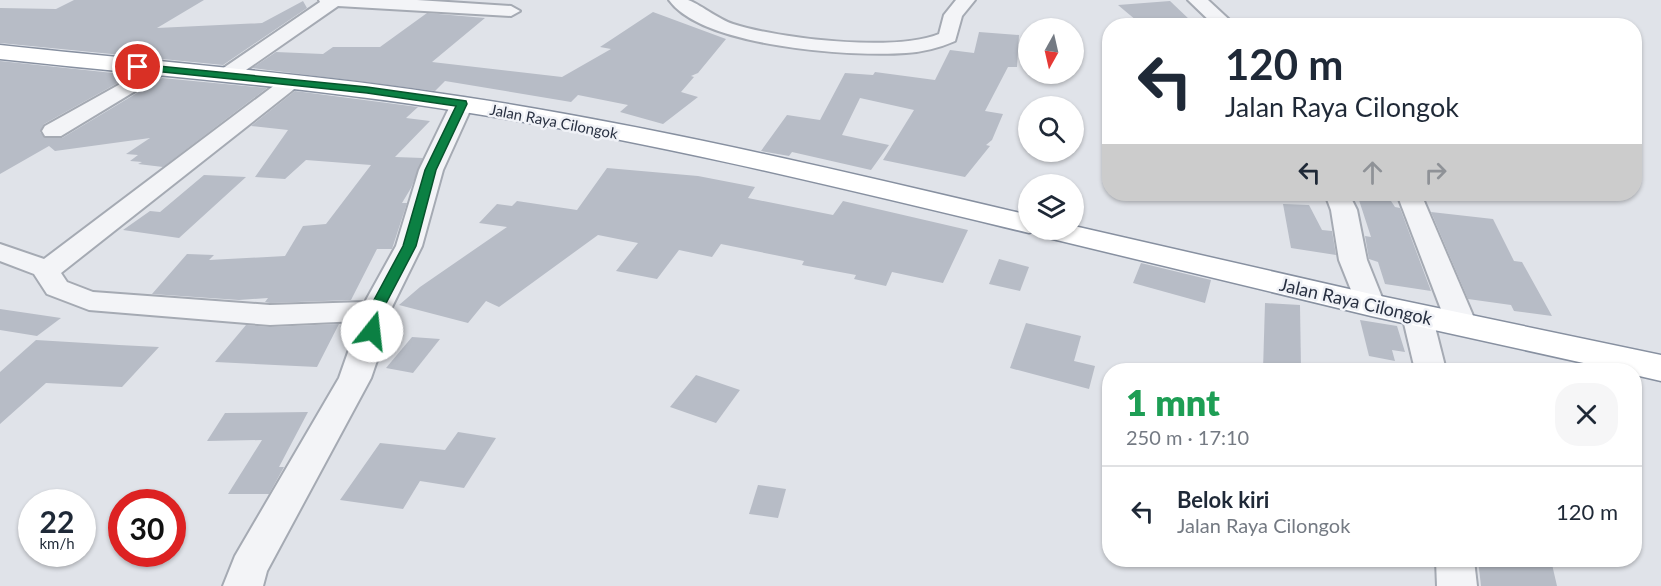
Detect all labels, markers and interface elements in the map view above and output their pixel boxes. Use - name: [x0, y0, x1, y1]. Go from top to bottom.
- north arrow: [1018, 18, 1084, 84]
- map controls: [1018, 18, 1084, 240]
- text: 120 m: [1225, 39, 1343, 89]
- pin: [112, 41, 163, 92]
- icon: left: [1126, 42, 1204, 120]
- icon: arrive: [121, 50, 154, 83]
- text: Jalan Raya Cilongok: [1225, 90, 1459, 123]
- button: search: [1018, 96, 1084, 162]
- street label: Jalan Raya Cilongok: [488, 100, 620, 142]
- icon: left: [1293, 156, 1326, 189]
- icon: ahead: [1356, 156, 1389, 189]
- icon: right: [1419, 156, 1452, 189]
- button: layers: [1018, 174, 1084, 240]
- street label: Jalan Raya Cilongok: [1278, 273, 1435, 329]
- position arrow: [340, 299, 404, 363]
- text: 1 mnt: [1126, 380, 1220, 424]
- button: close: [1555, 383, 1618, 446]
- text: 250 m · 17:10: [1126, 425, 1249, 449]
- text: Belok kiri: [1177, 486, 1269, 513]
- speed limit sign: 30: [108, 489, 186, 567]
- icon: left: [1126, 495, 1159, 528]
- text: 120 m: [1556, 498, 1618, 525]
- text: 22: [40, 503, 74, 539]
- text: Jalan Raya Cilongok: [1177, 513, 1350, 537]
- text: km/h: [39, 534, 75, 552]

